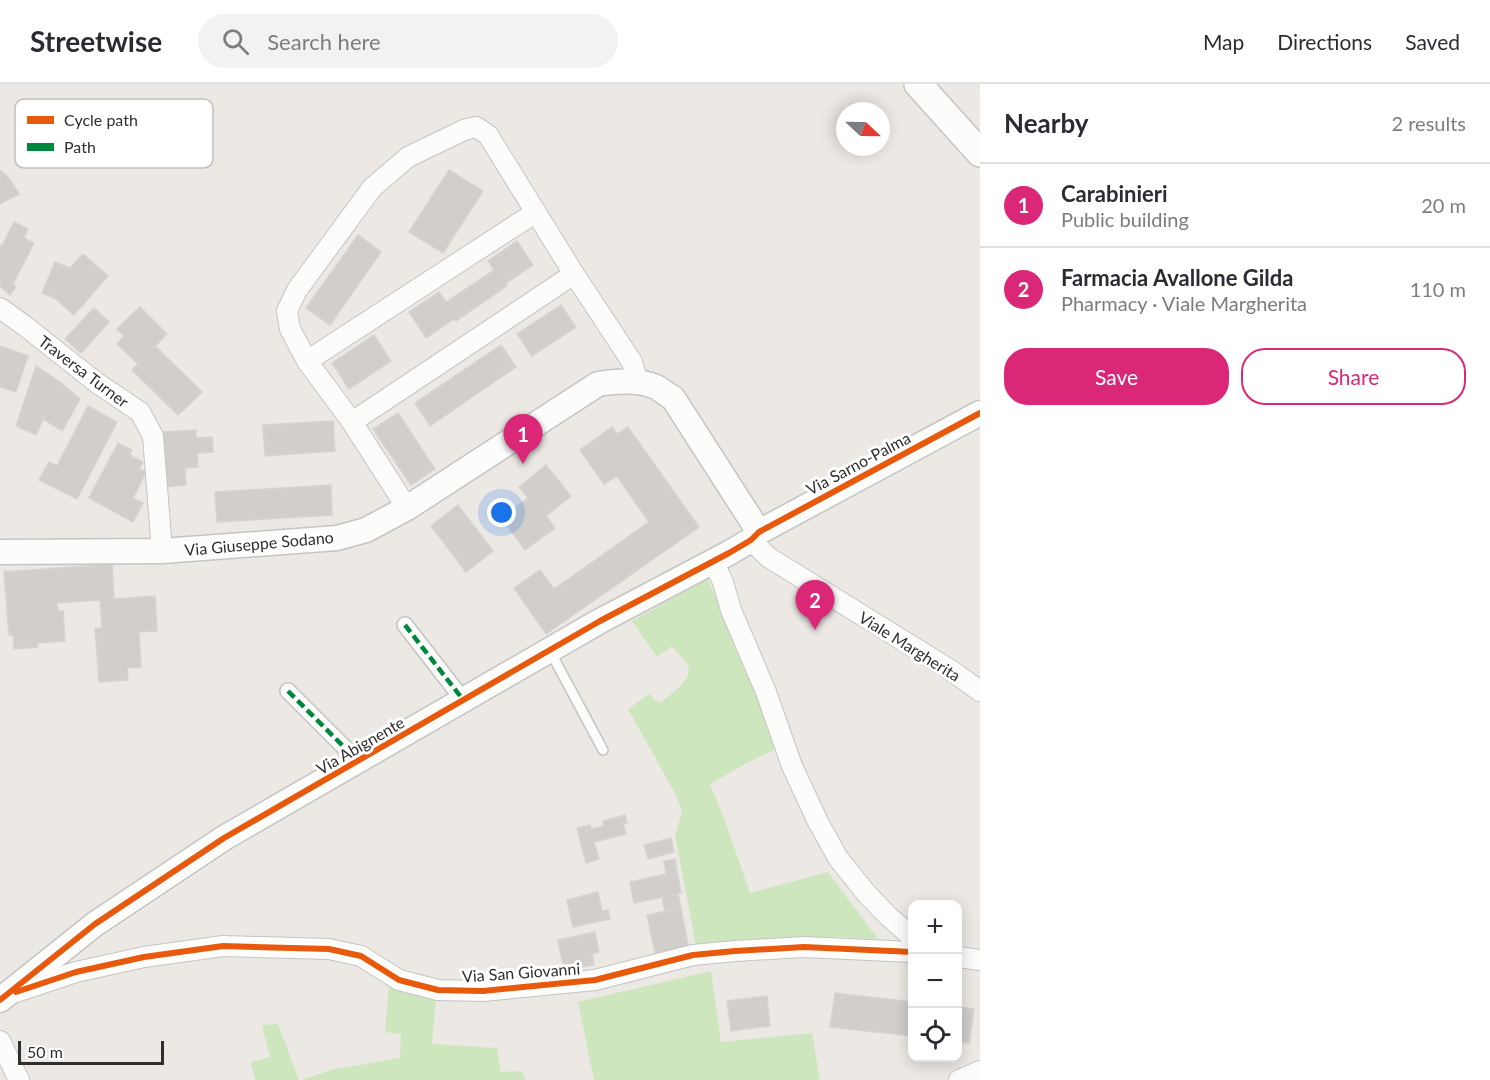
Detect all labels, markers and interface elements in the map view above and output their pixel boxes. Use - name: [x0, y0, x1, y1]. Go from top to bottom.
- search box: [198, 14, 618, 68]
- text: Streetwise: [30, 24, 162, 58]
- icon: search: [219, 25, 252, 58]
- text: Search here: [267, 28, 381, 55]
- text: Map: [1203, 29, 1244, 54]
- text: Directions: [1277, 29, 1372, 54]
- text: Saved: [1405, 29, 1460, 54]
- legend: [15, 99, 213, 168]
- north arrow: [836, 102, 890, 156]
- text: Nearby: [1004, 107, 1089, 139]
- text: Cycle path: [64, 110, 138, 129]
- text: 2 results: [1391, 111, 1466, 135]
- text: Path: [64, 137, 96, 156]
- text: Carabinieri: [1061, 180, 1168, 207]
- text: 1: [1018, 193, 1029, 217]
- text: 20 m: [1421, 193, 1466, 217]
- text: Public building: [1061, 207, 1189, 231]
- text: Farmacia Avallone Gilda: [1061, 264, 1293, 291]
- text: 2: [1018, 277, 1029, 301]
- text: 110 m: [1410, 277, 1466, 301]
- text: Pharmacy · Viale Margherita: [1061, 291, 1307, 315]
- street label: Traversa Turner: [35, 331, 133, 411]
- button: Save: [1004, 348, 1229, 405]
- button: Share: [1241, 348, 1466, 405]
- pin: 1: [504, 414, 542, 464]
- street label: Via Sarno-Palma: [803, 428, 913, 498]
- your location: [487, 498, 516, 527]
- street label: Via Giuseppe Sodano: [184, 527, 334, 559]
- pin: 2: [796, 580, 834, 630]
- street label: Viale Margherita: [856, 607, 964, 685]
- street label: Via Abignente: [313, 712, 407, 778]
- map controls: [908, 900, 962, 1062]
- button: +: [908, 900, 962, 954]
- button: −: [908, 954, 962, 1008]
- street label: Via San Giovanni: [461, 958, 581, 986]
- button: locate: [908, 1008, 962, 1062]
- scale bar: [18, 1038, 164, 1066]
- text: 50 m: [27, 1042, 63, 1061]

